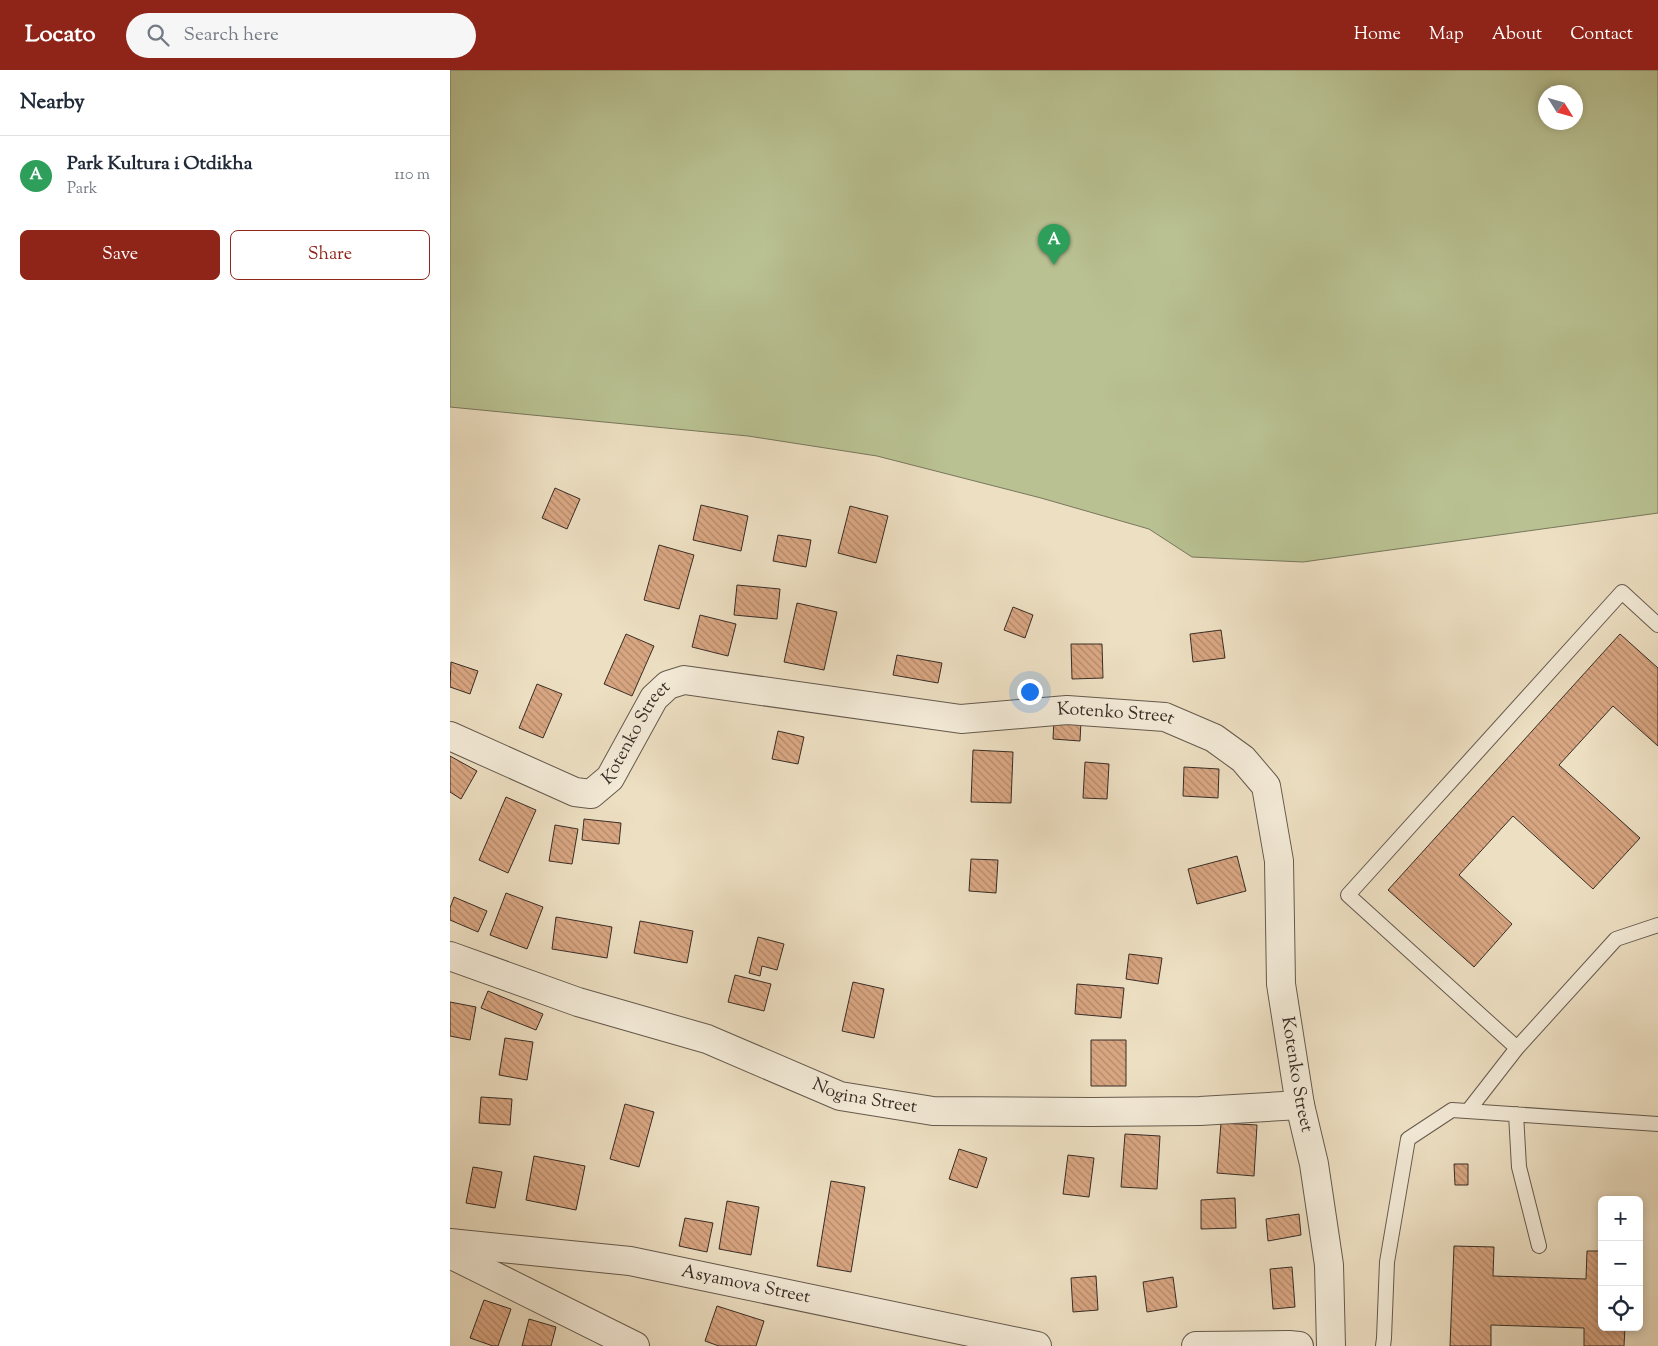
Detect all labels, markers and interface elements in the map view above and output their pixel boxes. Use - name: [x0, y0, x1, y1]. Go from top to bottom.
- search box: [126, 13, 476, 58]
- text: Locato: [25, 18, 96, 52]
- icon: search: [144, 21, 172, 49]
- text: Search here: [184, 22, 279, 49]
- text: Home: [1354, 22, 1401, 48]
- text: Map: [1429, 22, 1464, 48]
- text: About: [1492, 22, 1542, 48]
- text: Contact: [1570, 22, 1633, 48]
- north arrow: [1538, 85, 1583, 130]
- text: Nearby: [20, 88, 85, 118]
- text: Park Kultura i Otdikha: [67, 151, 252, 178]
- text: A: [30, 164, 43, 187]
- text: 110 m: [394, 164, 430, 187]
- text: Park: [67, 178, 98, 201]
- pin: A: [1038, 224, 1070, 265]
- button: Save: [20, 230, 220, 280]
- button: Share: [230, 230, 430, 280]
- street label: Kotenko Street: [597, 675, 677, 792]
- your location: [1017, 679, 1043, 705]
- street label: Kotenko Street: [1056, 697, 1178, 732]
- street label: Kotenko Street: [1273, 1015, 1319, 1135]
- street label: Nogina Street: [808, 1072, 919, 1121]
- map controls: [1598, 1196, 1643, 1331]
- button: +: [1598, 1196, 1643, 1241]
- button: −: [1598, 1241, 1643, 1286]
- street label: Asyamova Street: [679, 1259, 812, 1311]
- button: locate: [1598, 1286, 1643, 1331]

